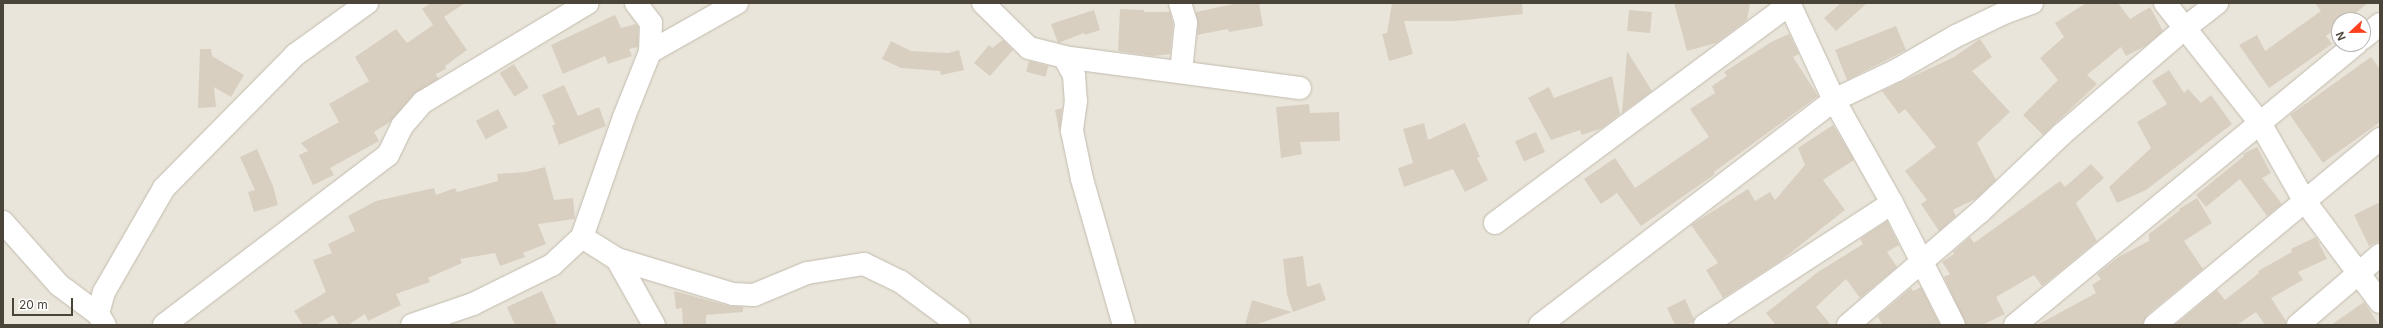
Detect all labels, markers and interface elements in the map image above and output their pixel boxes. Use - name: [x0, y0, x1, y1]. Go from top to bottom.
- north arrow: [2331, 12, 2371, 52]
- text: N: [2333, 30, 2349, 43]
- scale bar: [14, 290, 75, 316]
- text: 20 m: [19, 297, 48, 312]

